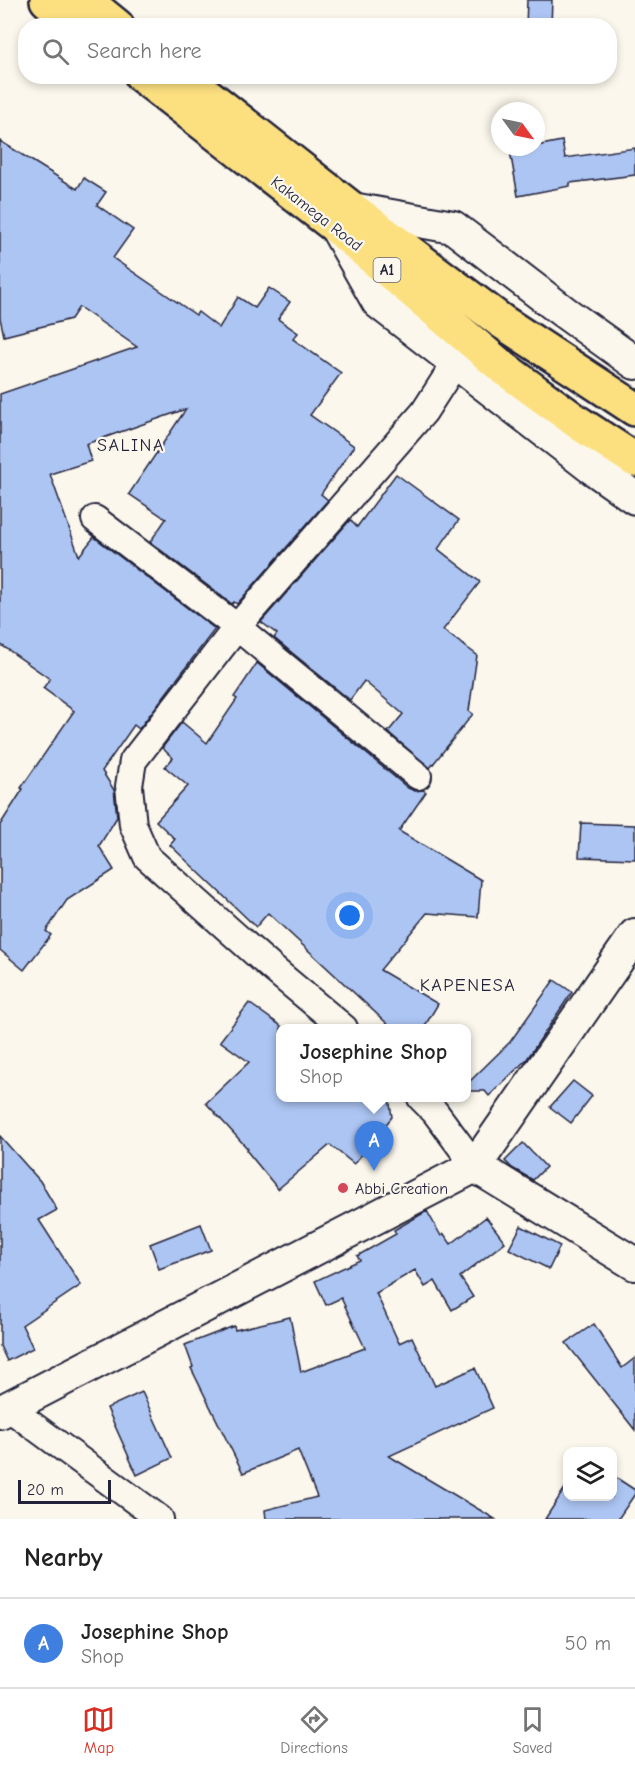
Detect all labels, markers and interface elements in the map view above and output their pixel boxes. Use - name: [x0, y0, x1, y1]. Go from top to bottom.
- search box: [18, 18, 617, 84]
- icon: search: [39, 35, 72, 68]
- text: Search here: [87, 38, 202, 64]
- north arrow: [491, 102, 545, 156]
- street label: Kakamega Road: [267, 173, 366, 255]
- road number: A1: [374, 258, 400, 282]
- district label: SALINA: [97, 435, 165, 456]
- your location: [335, 901, 364, 930]
- district label: KAPENESA: [420, 975, 516, 996]
- popup: [276, 1024, 471, 1102]
- text: Josephine Shop: [300, 1039, 447, 1065]
- text: Shop: [300, 1065, 343, 1088]
- pin: A: [354, 1122, 394, 1171]
- place label: Abbi Creation: [355, 1180, 448, 1198]
- marker: Abbi Creation: [336, 1181, 350, 1195]
- map controls: [563, 1447, 617, 1501]
- button: layers: [563, 1447, 617, 1501]
- scale bar: [18, 1477, 111, 1504]
- text: 20 m: [27, 1481, 64, 1499]
- text: Nearby: [24, 1543, 103, 1573]
- text: Josephine Shop: [81, 1619, 228, 1645]
- text: A: [38, 1632, 49, 1655]
- text: 50 m: [565, 1632, 611, 1655]
- text: Shop: [81, 1645, 124, 1668]
- tab: Map: [82, 1703, 115, 1757]
- tab: Directions: [280, 1703, 348, 1757]
- tab: Saved: [513, 1703, 553, 1757]

